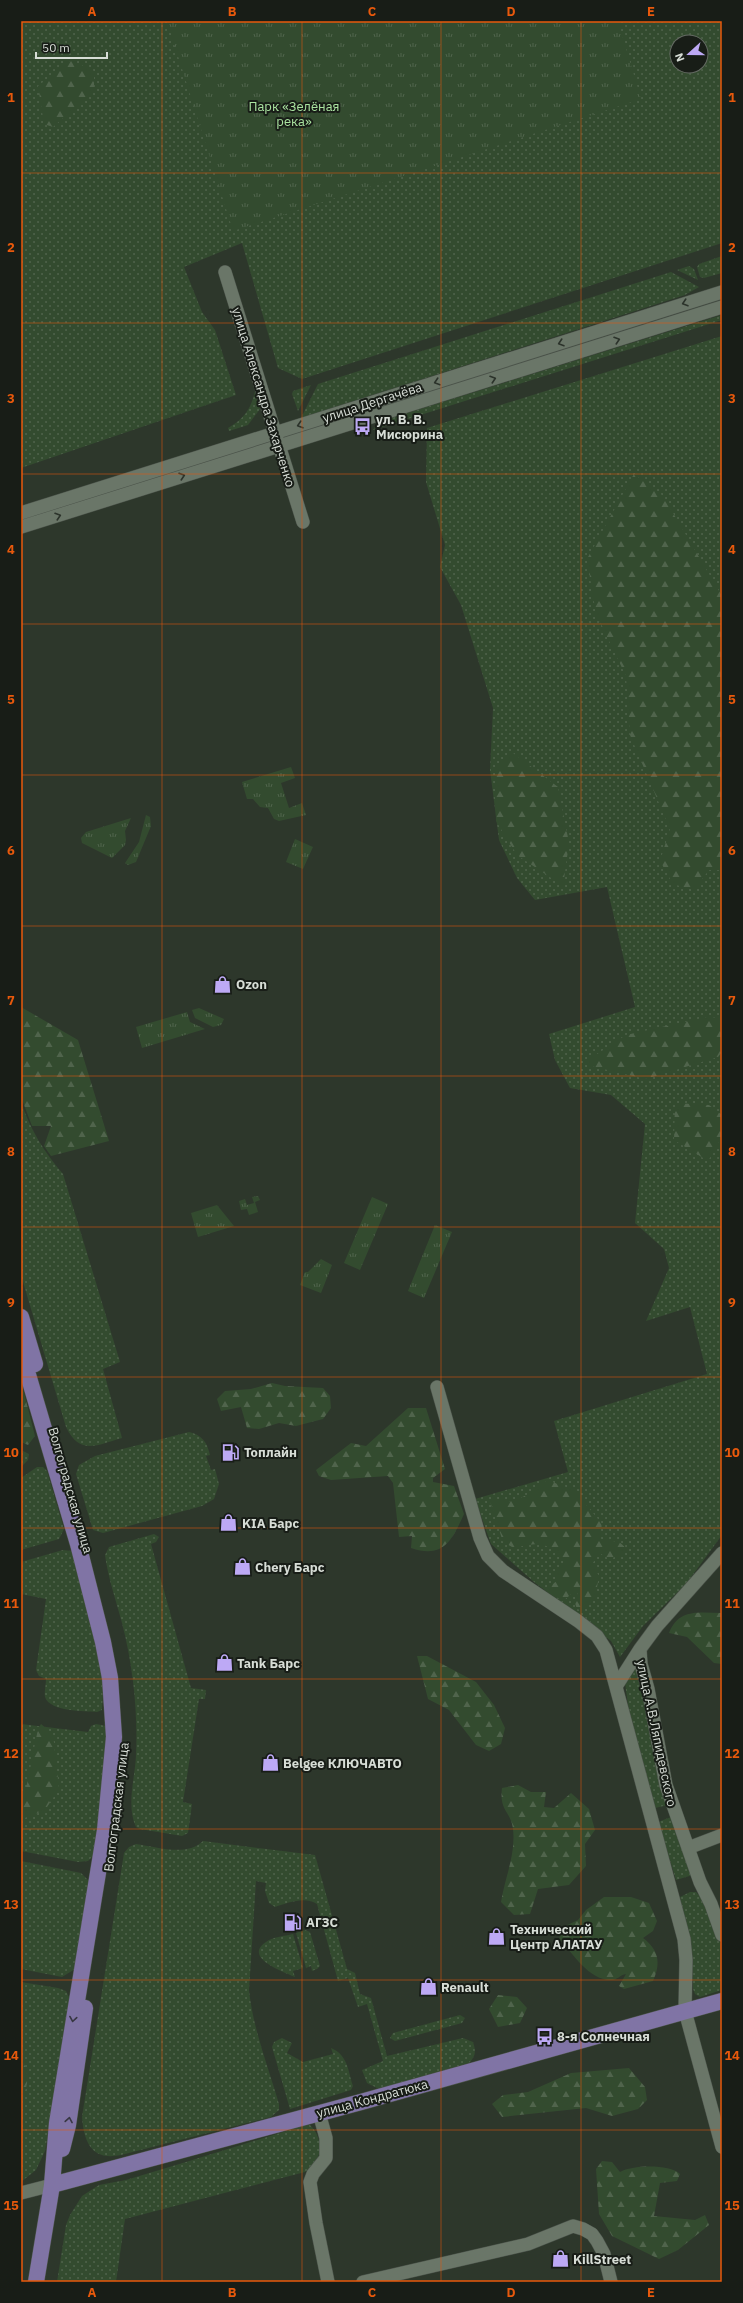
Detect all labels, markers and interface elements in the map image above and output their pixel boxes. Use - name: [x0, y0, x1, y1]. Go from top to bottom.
- text: A: [88, 3, 97, 20]
- text: B: [228, 3, 237, 20]
- text: C: [368, 3, 377, 20]
- text: D: [506, 3, 516, 20]
- text: E: [647, 3, 655, 20]
- scale bar: [36, 34, 107, 60]
- north arrow: [669, 34, 709, 74]
- text: 50 m: [42, 40, 70, 55]
- text: N: [672, 51, 688, 64]
- text: 1: [7, 89, 15, 106]
- text: 1: [728, 89, 736, 106]
- park label: Парк «Зелёная река»: [248, 98, 340, 130]
- text: 2: [7, 239, 15, 256]
- text: 2: [728, 239, 736, 256]
- one-way arrow: [681, 298, 688, 307]
- street label: улица Александра Захарченко: [228, 305, 299, 489]
- one-way arrow: [613, 336, 620, 345]
- one-way arrow: [558, 338, 565, 346]
- one-way arrow: [489, 375, 496, 384]
- one-way arrow: [434, 377, 441, 386]
- street label: улица Дергачёва: [320, 378, 424, 427]
- text: 3: [7, 390, 15, 407]
- text: 3: [728, 390, 736, 407]
- place label: ул. В. В. Мисюрина: [376, 411, 443, 443]
- bus stop icon: ул. В. В. Мисюрина: [353, 416, 373, 436]
- one-way arrow: [296, 420, 303, 429]
- one-way arrow: [178, 472, 185, 481]
- one-way arrow: [55, 512, 62, 521]
- text: 4: [7, 541, 15, 558]
- text: 4: [728, 541, 736, 558]
- text: 5: [7, 691, 15, 708]
- text: 5: [728, 691, 736, 708]
- text: 6: [7, 842, 15, 859]
- text: 6: [728, 842, 736, 859]
- shop icon: Ozon: [213, 974, 233, 994]
- place label: Ozon: [236, 976, 267, 993]
- text: 7: [7, 992, 15, 1009]
- text: 7: [728, 992, 736, 1009]
- text: 8: [7, 1143, 15, 1160]
- text: 8: [728, 1143, 736, 1160]
- text: 9: [7, 1294, 15, 1311]
- text: 9: [728, 1294, 736, 1311]
- street label: Волгоградская улица: [44, 1425, 97, 1555]
- fuel station icon: Топлайн: [221, 1442, 241, 1462]
- text: 10: [3, 1444, 19, 1461]
- place label: Топлайн: [244, 1444, 297, 1461]
- text: 10: [724, 1444, 740, 1461]
- shop icon: KIA Барс: [219, 1513, 239, 1533]
- place label: KIA Барс: [242, 1515, 299, 1532]
- shop icon: Chery Барс: [232, 1557, 252, 1577]
- place label: Chery Барс: [255, 1559, 325, 1576]
- text: 11: [3, 1595, 19, 1612]
- text: 11: [724, 1595, 740, 1612]
- shop icon: Tank Барс: [214, 1653, 234, 1673]
- place label: Tank Барс: [237, 1655, 300, 1672]
- street label: улица А.В.Ляпидевского: [633, 1658, 680, 1808]
- street label: Волгоградская улица: [100, 1741, 133, 1873]
- text: 12: [3, 1745, 19, 1762]
- text: 12: [724, 1745, 740, 1762]
- shop icon: Belgee КЛЮЧАВТО: [260, 1753, 280, 1773]
- place label: Belgee КЛЮЧАВТО: [283, 1755, 402, 1772]
- text: 13: [3, 1896, 19, 1913]
- text: 13: [724, 1896, 740, 1913]
- fuel station icon: АГЗС: [283, 1912, 303, 1932]
- place label: АГЗС: [306, 1914, 338, 1931]
- place label: Технический Центр АЛАТАУ: [510, 1921, 603, 1953]
- shop icon: Технический Центр АЛАТАУ: [487, 1926, 507, 1946]
- shop icon: Renault: [418, 1977, 438, 1997]
- place label: Renault: [441, 1979, 489, 1996]
- one-way arrow: [69, 2016, 78, 2022]
- bus stop icon: 8-я Солнечная: [534, 2026, 554, 2046]
- place label: 8-я Солнечная: [557, 2028, 650, 2045]
- text: 14: [3, 2047, 19, 2064]
- text: 14: [724, 2047, 740, 2064]
- street label: улица Кондратюка: [315, 2075, 430, 2122]
- one-way arrow: [64, 2117, 73, 2123]
- text: 15: [3, 2197, 19, 2214]
- text: 15: [724, 2197, 740, 2214]
- shop icon: KillStreet: [550, 2249, 570, 2269]
- place label: KillStreet: [573, 2251, 631, 2268]
- text: A: [88, 2284, 97, 2301]
- text: B: [228, 2284, 237, 2301]
- text: C: [368, 2284, 377, 2301]
- text: D: [506, 2284, 516, 2301]
- text: E: [647, 2284, 655, 2301]

